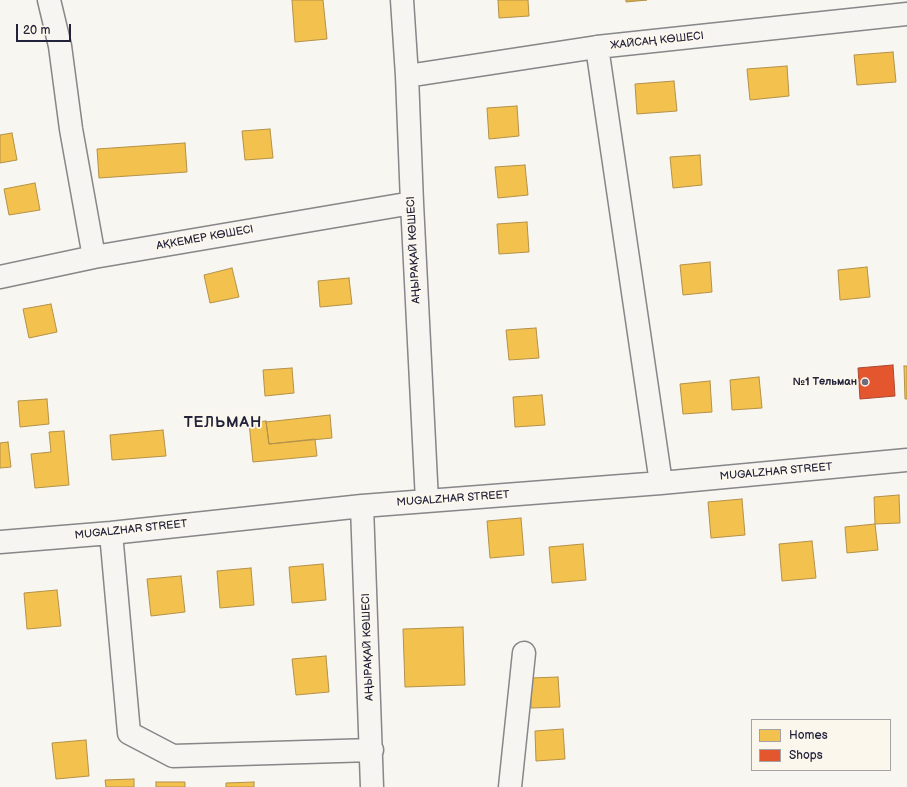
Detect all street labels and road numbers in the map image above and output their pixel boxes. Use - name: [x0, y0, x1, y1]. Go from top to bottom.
- street label: ЖАЙСАҢ КӨШЕСІ: [609, 30, 705, 52]
- street label: АҢЫРАҚАЙ КӨШЕСІ: [405, 196, 423, 304]
- street label: АҚКЕМЕР КӨШЕСІ: [155, 223, 255, 253]
- street label: MUGALZHAR STREET: [719, 461, 833, 483]
- street label: MUGALZHAR STREET: [396, 488, 510, 510]
- street label: MUGALZHAR STREET: [74, 518, 188, 542]
- street label: АҢЫРАҚАЙ КӨШЕСІ: [360, 593, 376, 701]

